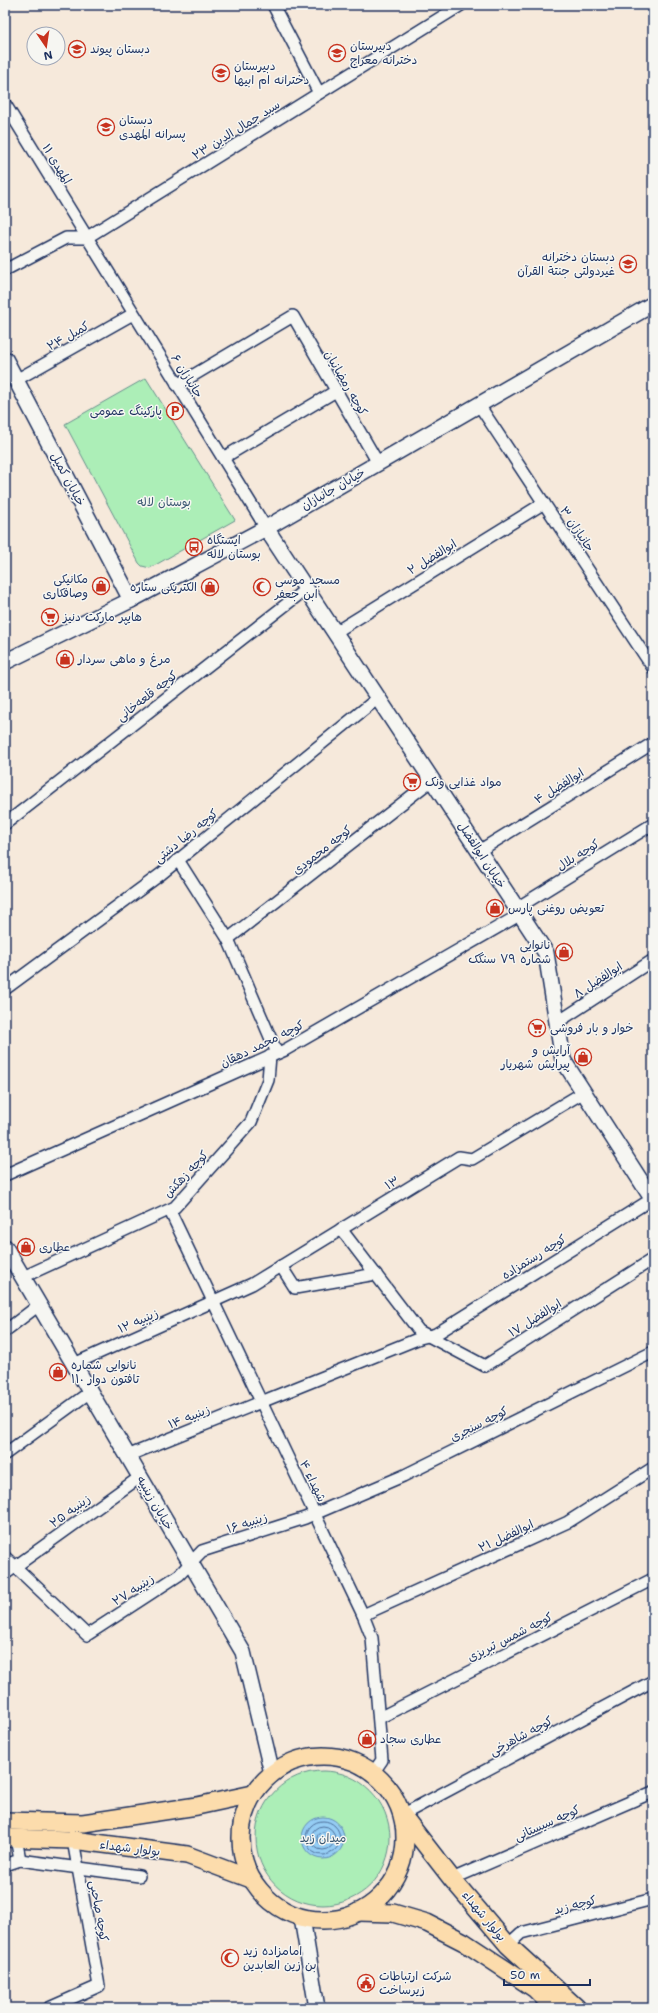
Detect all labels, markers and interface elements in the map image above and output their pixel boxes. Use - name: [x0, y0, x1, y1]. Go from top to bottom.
- north arrow: [26, 26, 66, 66]
- place label: دبیرستان دخترانه معراج: [350, 38, 417, 69]
- school or university icon: دبستان پیوند: [67, 39, 87, 59]
- place label: دبستان پیوند: [90, 41, 150, 57]
- school or university icon: دبیرستان دخترانه معراج: [327, 43, 347, 63]
- text: N: [42, 47, 54, 64]
- place label: دبیرستان دخترانه ام ابیها: [234, 58, 309, 89]
- school or university icon: دبیرستان دخترانه ام ابیها: [211, 63, 231, 83]
- street label: سید جمال الدین ۲۳: [189, 97, 283, 163]
- place label: دبستان پسرانه المهدی: [119, 112, 186, 142]
- school or university icon: دبستان پسرانه المهدی: [96, 117, 116, 137]
- street label: المهدی ۱۱: [39, 141, 75, 187]
- place label: دبستان دخترانه غیردولتی جنتة القرآن: [517, 249, 615, 279]
- school or university icon: دبستان دخترانه غیردولتی جنتة القرآن: [618, 254, 638, 274]
- street label: کمیل ۲۴: [44, 318, 92, 354]
- street label: کوچه رمضانیان: [321, 347, 371, 419]
- street label: جانبازان ۶: [167, 351, 207, 401]
- parking icon: پارکینگ عمومی: [165, 401, 185, 421]
- place label: پارکینگ عمومی: [90, 403, 162, 419]
- street label: خیابان کمیل: [47, 449, 89, 509]
- street label: خیابان جانبازان: [298, 464, 368, 514]
- park label: بوستان لاله: [137, 494, 191, 510]
- street label: جانبازان ۳: [556, 503, 598, 555]
- place label: ایستگاه بوستان لاله: [207, 532, 261, 562]
- street label: ابوالفضل ۲: [404, 536, 460, 578]
- bus stop icon: ایستگاه بوستان لاله: [184, 537, 204, 557]
- place label: مکانیکی وصافکاری: [43, 571, 88, 601]
- place label: مسجد موسی ابن جعفر: [274, 572, 340, 602]
- shop icon: مکانیکی وصافکاری: [91, 576, 111, 596]
- shop icon: الکتریکی ستاره: [200, 577, 220, 597]
- mosque icon: مسجد موسی ابن جعفر: [252, 577, 272, 597]
- place label: الکتریکی ستاره: [130, 579, 197, 595]
- supermarket icon: هایپر مارکت دنیز: [40, 607, 60, 627]
- place label: هایپر مارکت دنیز: [62, 609, 142, 625]
- shop icon: مرغ و ماهی سردار: [55, 649, 75, 669]
- place label: مرغ و ماهی سردار: [77, 651, 171, 668]
- street label: کوچه قلعه‌خانی: [113, 667, 181, 725]
- street label: ابوالفضل ۴: [531, 764, 587, 808]
- supermarket icon: مواد غذایی ونک: [402, 772, 422, 792]
- place label: مواد غذایی ونک: [425, 774, 502, 790]
- street label: کوچه رضا دشتی: [151, 805, 221, 867]
- street label: خیابان ابوالفضل: [454, 819, 510, 891]
- street label: کوچه محمودی: [289, 822, 355, 878]
- street label: کوچه بلال: [554, 836, 602, 874]
- shop icon: تعویض روغنی پارس: [485, 898, 505, 918]
- place label: تعویض روغنی پارس: [508, 900, 605, 916]
- place label: نانوایی شماره ۷۹ سنگک: [468, 937, 551, 967]
- shop icon: نانوایی شماره ۷۹ سنگک: [554, 942, 574, 962]
- street label: ابوالفضل ۸: [570, 958, 626, 1002]
- street label: کوچه محمد دهقان: [217, 1017, 307, 1071]
- supermarket icon: خوار و بار فروشی: [527, 1018, 547, 1038]
- place label: خوار و بار فروشی: [550, 1020, 633, 1036]
- place label: آرایش و پیرایش شهریار: [500, 1042, 571, 1072]
- shop icon: آرایش و پیرایش شهریار: [573, 1047, 593, 1067]
- street label: کوچه زهکش: [160, 1147, 212, 1201]
- street label: ۱۳: [382, 1172, 402, 1194]
- street label: کوچه رستمزاده: [499, 1231, 569, 1283]
- shop icon: عطاری: [16, 1237, 36, 1257]
- place label: عطاری: [39, 1239, 70, 1255]
- street label: ابوالفضل ۱۷: [505, 1295, 565, 1341]
- street label: زینبیه ۱۲: [115, 1305, 161, 1337]
- place label: نانوایی شماره ۱۱۰ تافتون دوار: [71, 1357, 140, 1387]
- shop icon: نانوایی شماره ۱۱۰ تافتون دوار: [48, 1362, 68, 1382]
- street label: زینبیه ۱۴: [166, 1401, 212, 1433]
- street label: کوچه سنجری: [447, 1403, 511, 1445]
- street label: شهداء ۴: [296, 1457, 330, 1505]
- street label: خیابان زینبیه: [133, 1473, 177, 1533]
- street label: زینبیه ۲۵: [46, 1491, 94, 1531]
- street label: زینبیه ۱۶: [225, 1509, 269, 1537]
- street label: ابوالفضل ۲۱: [476, 1516, 536, 1556]
- street label: زینبیه ۲۷: [109, 1571, 157, 1609]
- street label: کوچه شمس تبریزی: [465, 1609, 555, 1665]
- street label: کوچه شاهرخی: [487, 1713, 555, 1759]
- shop icon: عطاری سجاد: [357, 1729, 377, 1749]
- place label: عطاری سجاد: [380, 1731, 442, 1747]
- street label: کوچه سیستانی: [512, 1801, 582, 1845]
- park label: میدان زید: [300, 1830, 346, 1846]
- street label: بولوار شهداء: [99, 1836, 161, 1860]
- street label: کوچه صاحبی: [86, 1879, 112, 1943]
- street label: بولوار شهداء: [458, 1888, 510, 1944]
- street label: کوچه زید: [552, 1892, 598, 1918]
- place label: امامزاده زید بن زین العابدین: [243, 1943, 316, 1973]
- mosque icon: امامزاده زید بن زین العابدین: [220, 1948, 240, 1968]
- scale bar: [504, 1961, 590, 1987]
- text: 50 m: [510, 1967, 540, 1983]
- place label: شرکت ارتباطات زیرساخت: [379, 1968, 451, 1998]
- public building icon: شرکت ارتباطات زیرساخت: [356, 1973, 376, 1993]

